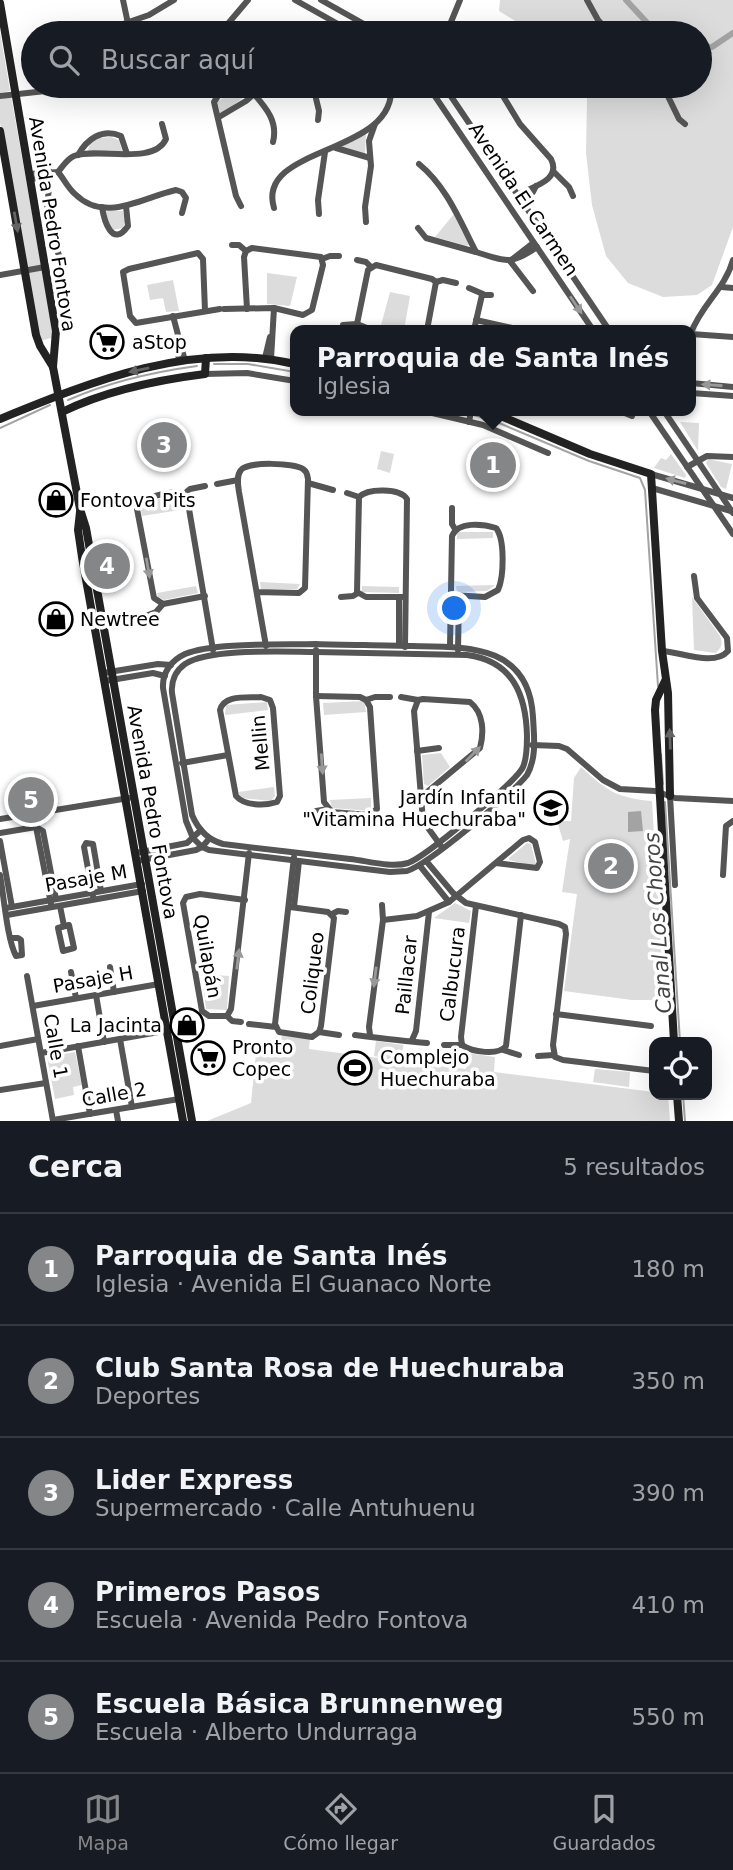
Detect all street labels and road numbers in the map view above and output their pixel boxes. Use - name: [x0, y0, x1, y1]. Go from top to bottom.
- street label: Avenida Pedro Fontova: [25, 115, 81, 333]
- street label: Avenida El Carmen: [465, 118, 583, 280]
- street label: Avenida Pedro Fontova: [123, 703, 183, 921]
- street label: Mellin: [247, 714, 273, 772]
- street label: Pasaje M: [43, 860, 129, 896]
- street label: Quilapán: [190, 912, 226, 1000]
- street label: Calbucura: [435, 925, 469, 1023]
- street label: Coliqueo: [296, 931, 328, 1015]
- street label: Paillacar: [391, 934, 421, 1016]
- street label: Pasaje H: [51, 961, 135, 997]
- street label: Calle 1: [39, 1012, 73, 1080]
- street label: Calle 2: [80, 1077, 148, 1111]

